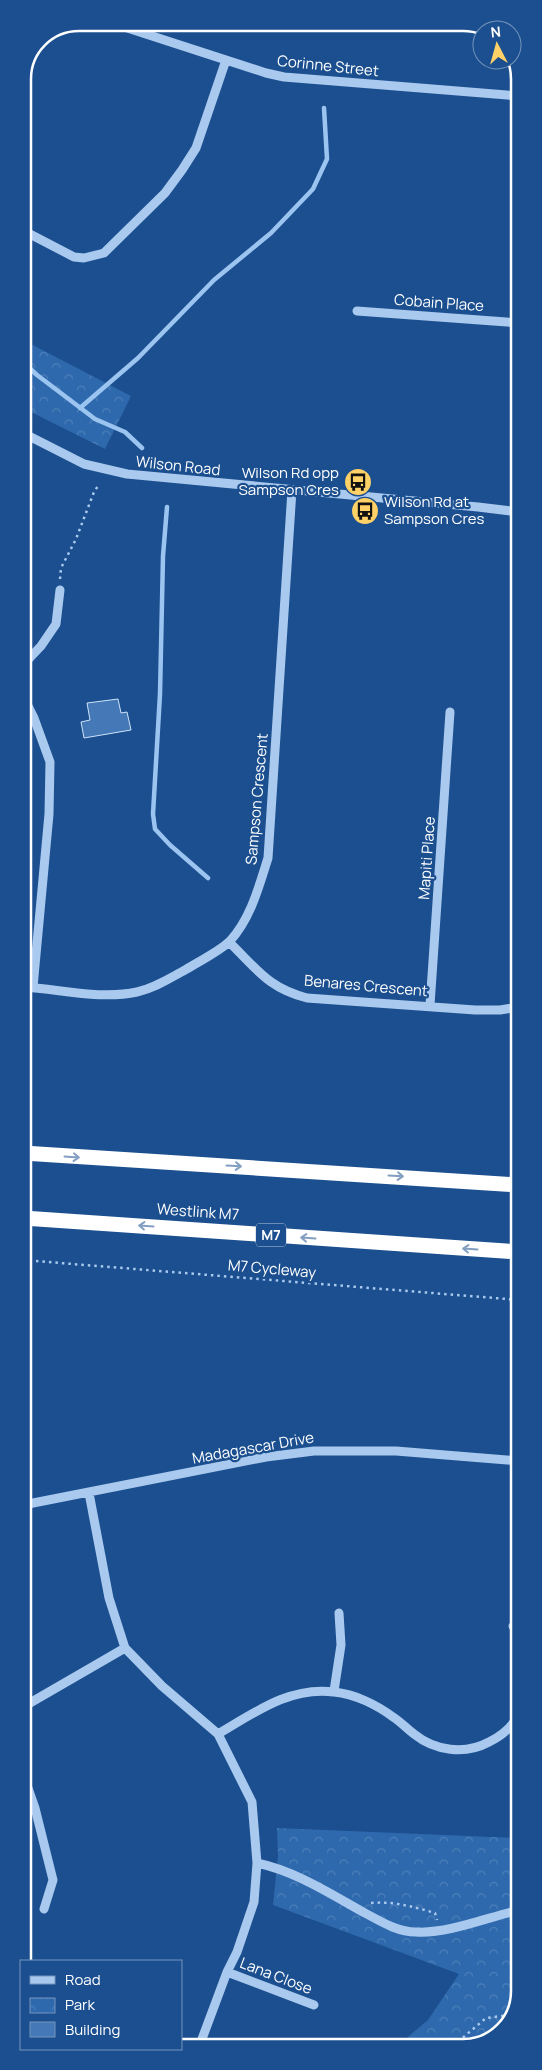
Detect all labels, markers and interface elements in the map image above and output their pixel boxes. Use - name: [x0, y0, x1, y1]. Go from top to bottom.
- north arrow: [472, 20, 522, 70]
- text: N: [490, 22, 502, 42]
- street label: Corinne Street: [276, 50, 380, 81]
- street label: Cobain Place: [393, 289, 485, 316]
- street label: Wilson Road: [135, 451, 221, 480]
- place label: Wilson Rd opp Sampson Cres: [239, 462, 339, 500]
- bus stop icon: Wilson Rd opp Sampson Cres: [343, 467, 373, 497]
- place label: Wilson Rd at Sampson Cres: [384, 491, 485, 529]
- bus stop icon: Wilson Rd at Sampson Cres: [350, 496, 380, 526]
- street label: Sampson Crescent: [240, 732, 273, 866]
- street label: Mapiti Place: [413, 815, 440, 900]
- street label: Benares Crescent: [303, 970, 429, 1001]
- one-way arrow: [63, 1152, 79, 1161]
- one-way arrow: [226, 1162, 242, 1171]
- one-way arrow: [388, 1171, 404, 1180]
- street label: Westlink M7: [156, 1198, 240, 1225]
- one-way arrow: [139, 1222, 155, 1231]
- road number: M7: [256, 1224, 286, 1246]
- one-way arrow: [301, 1233, 317, 1242]
- one-way arrow: [463, 1244, 479, 1254]
- street label: M7 Cycleway: [227, 1254, 317, 1283]
- street label: Madagascar Drive: [190, 1426, 316, 1469]
- street label: Lana Close: [237, 1952, 316, 1999]
- legend: [20, 1960, 182, 2050]
- text: Road: [65, 1969, 101, 1990]
- text: Park: [65, 1994, 95, 2015]
- text: Building: [65, 2019, 120, 2040]

